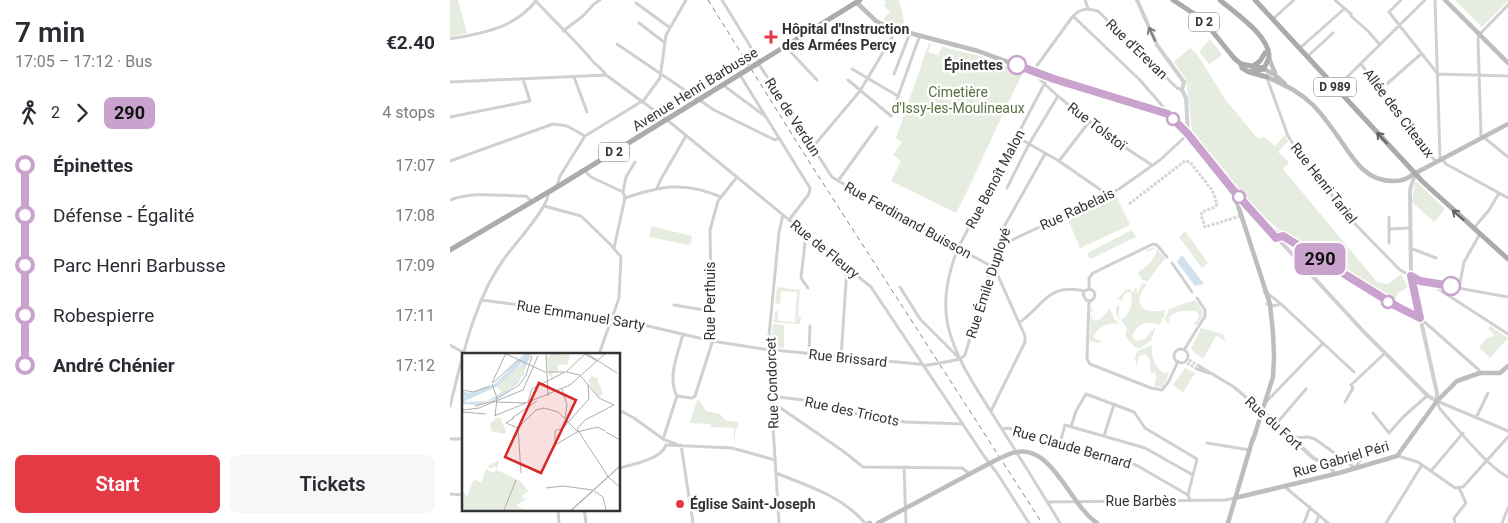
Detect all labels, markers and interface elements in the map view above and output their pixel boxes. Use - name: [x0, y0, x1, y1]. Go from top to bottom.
- road number: D 2: [1189, 13, 1219, 32]
- text: 7 min: [15, 16, 85, 49]
- street label: Rue d'Erevan: [1103, 16, 1171, 82]
- place label: Hôpital d'Instruction des Armées Percy: [782, 21, 909, 53]
- one-way arrow: [1147, 27, 1157, 42]
- marker: Hôpital d'Instruction des Armées Percy: [764, 30, 778, 44]
- text: €2.40: [386, 31, 435, 54]
- street label: Avenue Henri Barbusse: [629, 44, 761, 134]
- text: 17:05 – 17:12 · Bus: [15, 52, 152, 71]
- marker: Épinettes: [1007, 55, 1027, 75]
- place label: Épinettes: [944, 56, 1003, 73]
- street label: Allée des Citeaux: [1360, 65, 1438, 161]
- street label: Rue de Verdun: [762, 75, 824, 159]
- road number: D 989: [1314, 77, 1356, 96]
- park label: Cimetière d'Issy-les-Moulineaux: [891, 84, 1025, 116]
- icon: walk: [15, 99, 43, 127]
- icon: forward: [68, 99, 96, 127]
- street label: Rue Tolstoï: [1065, 99, 1130, 154]
- text: 290: [114, 102, 145, 123]
- text: 2: [51, 103, 60, 122]
- text: 4 stops: [382, 103, 435, 122]
- unlabelled marker: [1166, 112, 1180, 126]
- street label: Rue Benoît Malon: [962, 127, 1028, 231]
- one-way arrow: [1376, 132, 1388, 145]
- street label: Rue Henri Tariel: [1288, 139, 1360, 227]
- road number: D 2: [599, 142, 629, 162]
- text: Épinettes: [53, 154, 133, 177]
- text: 17:07: [395, 156, 435, 175]
- street label: Rue Ferdinand Buisson: [842, 178, 974, 262]
- street label: Rue Rabelais: [1037, 185, 1117, 233]
- unlabelled marker: [1232, 190, 1246, 204]
- text: Défense - Égalité: [53, 204, 194, 227]
- text: 17:08: [395, 206, 435, 225]
- one-way arrow: [1452, 209, 1465, 221]
- street label: Rue de Fleury: [787, 216, 863, 282]
- street label: Rue Émile Duployé: [962, 225, 1013, 340]
- line badge: 290: [1291, 243, 1349, 275]
- text: 290: [1305, 248, 1335, 269]
- text: Parc Henri Barbusse: [53, 254, 225, 277]
- text: 17:09: [395, 256, 435, 275]
- street label: Rue Perthuis: [702, 261, 718, 341]
- unlabelled marker: [1441, 276, 1461, 296]
- unlabelled marker: [1381, 295, 1395, 309]
- street label: Rue Emmanuel Sarty: [516, 297, 646, 333]
- text: Robespierre: [53, 304, 154, 327]
- text: 17:11: [395, 306, 435, 325]
- street label: Rue Condorcet: [762, 336, 782, 429]
- street label: Rue Brissard: [808, 346, 888, 370]
- inset map: [462, 353, 620, 510]
- text: André Chénier: [53, 354, 175, 377]
- text: 17:12: [395, 356, 435, 375]
- street label: Rue des Tricots: [803, 393, 901, 429]
- street label: Rue du Fort: [1242, 393, 1306, 453]
- street label: Rue Claude Bernard: [1011, 422, 1133, 472]
- street label: Rue Gabriel Péri: [1291, 438, 1391, 480]
- button: Start: [15, 455, 220, 513]
- button: Tickets: [230, 455, 435, 513]
- street label: Rue Barbès: [1106, 493, 1176, 509]
- place label: Église Saint-Joseph: [690, 495, 816, 512]
- marker: Église Saint-Joseph: [674, 498, 686, 510]

